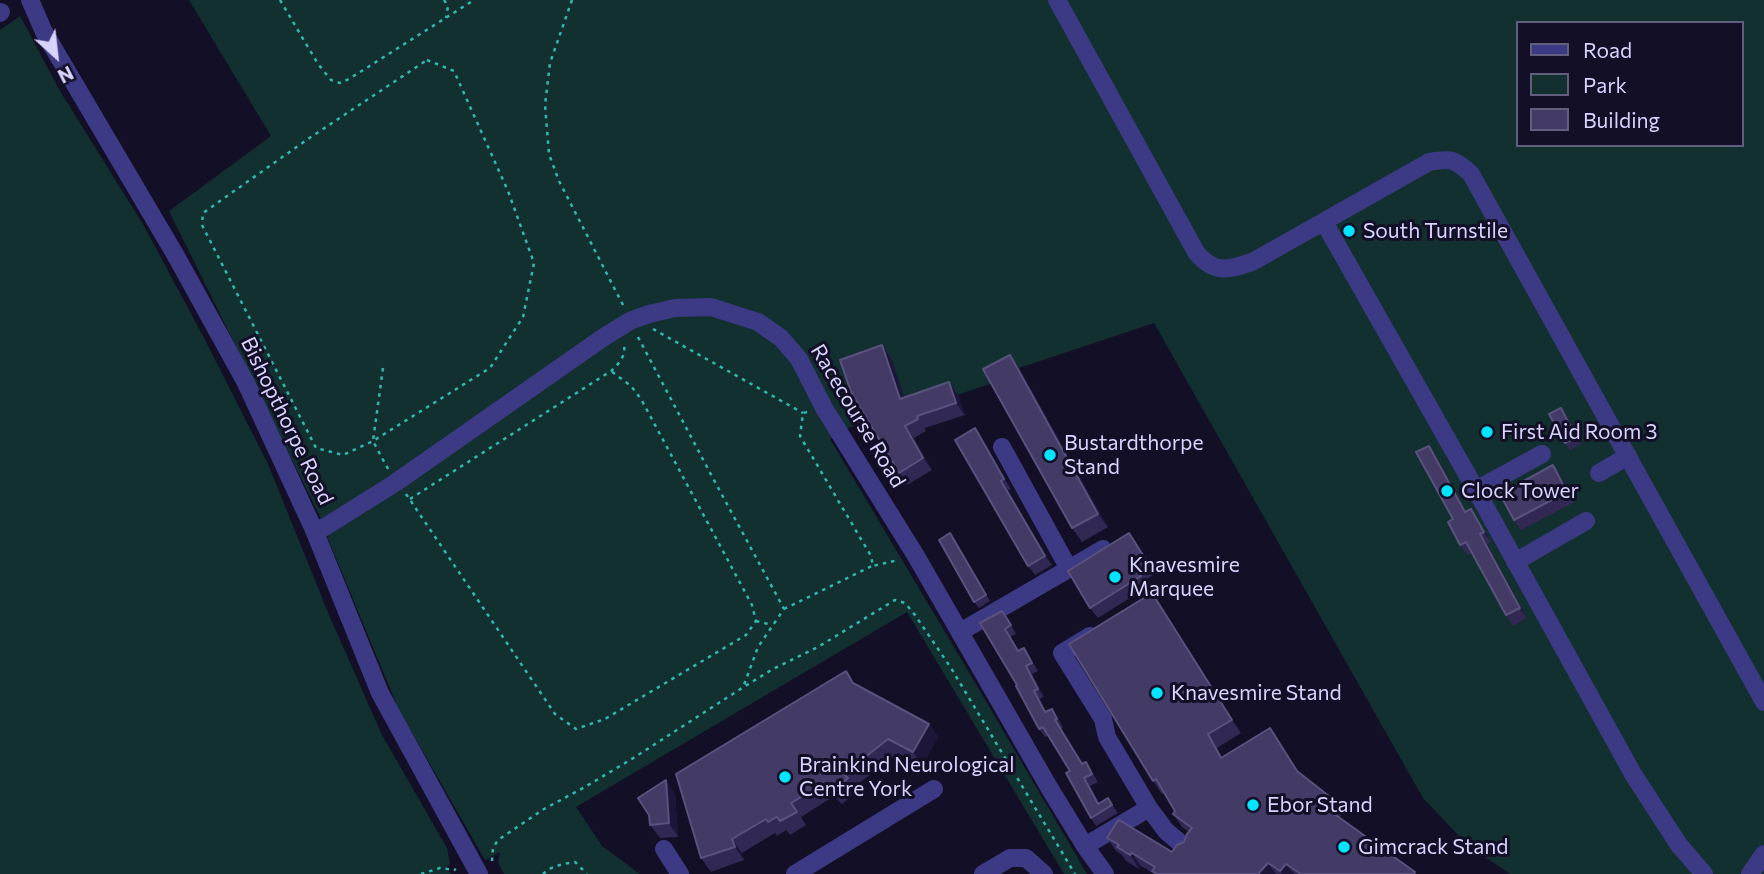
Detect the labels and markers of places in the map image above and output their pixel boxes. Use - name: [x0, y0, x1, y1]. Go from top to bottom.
- place label: South Turnstile: [1363, 218, 1508, 244]
- marker: South Turnstile: [1341, 223, 1357, 239]
- place label: First Aid Room 3: [1501, 419, 1657, 445]
- marker: First Aid Room 3: [1479, 424, 1495, 440]
- place label: Bustardthorpe Stand: [1064, 430, 1204, 480]
- marker: Bustardthorpe Stand: [1042, 447, 1058, 463]
- place label: Clock Tower: [1461, 478, 1579, 504]
- marker: Clock Tower: [1439, 483, 1455, 499]
- place label: Knavesmire Marquee: [1129, 552, 1240, 602]
- marker: Knavesmire Marquee: [1107, 569, 1123, 585]
- place label: Knavesmire Stand: [1171, 680, 1342, 706]
- marker: Knavesmire Stand: [1149, 685, 1165, 701]
- place label: Brainkind Neurological Centre York: [799, 752, 1015, 802]
- marker: Brainkind Neurological Centre York: [777, 769, 793, 785]
- place label: Ebor Stand: [1267, 792, 1373, 818]
- marker: Ebor Stand: [1245, 797, 1261, 813]
- place label: Gimcrack Stand: [1358, 834, 1508, 860]
- marker: Gimcrack Stand: [1336, 839, 1352, 855]

